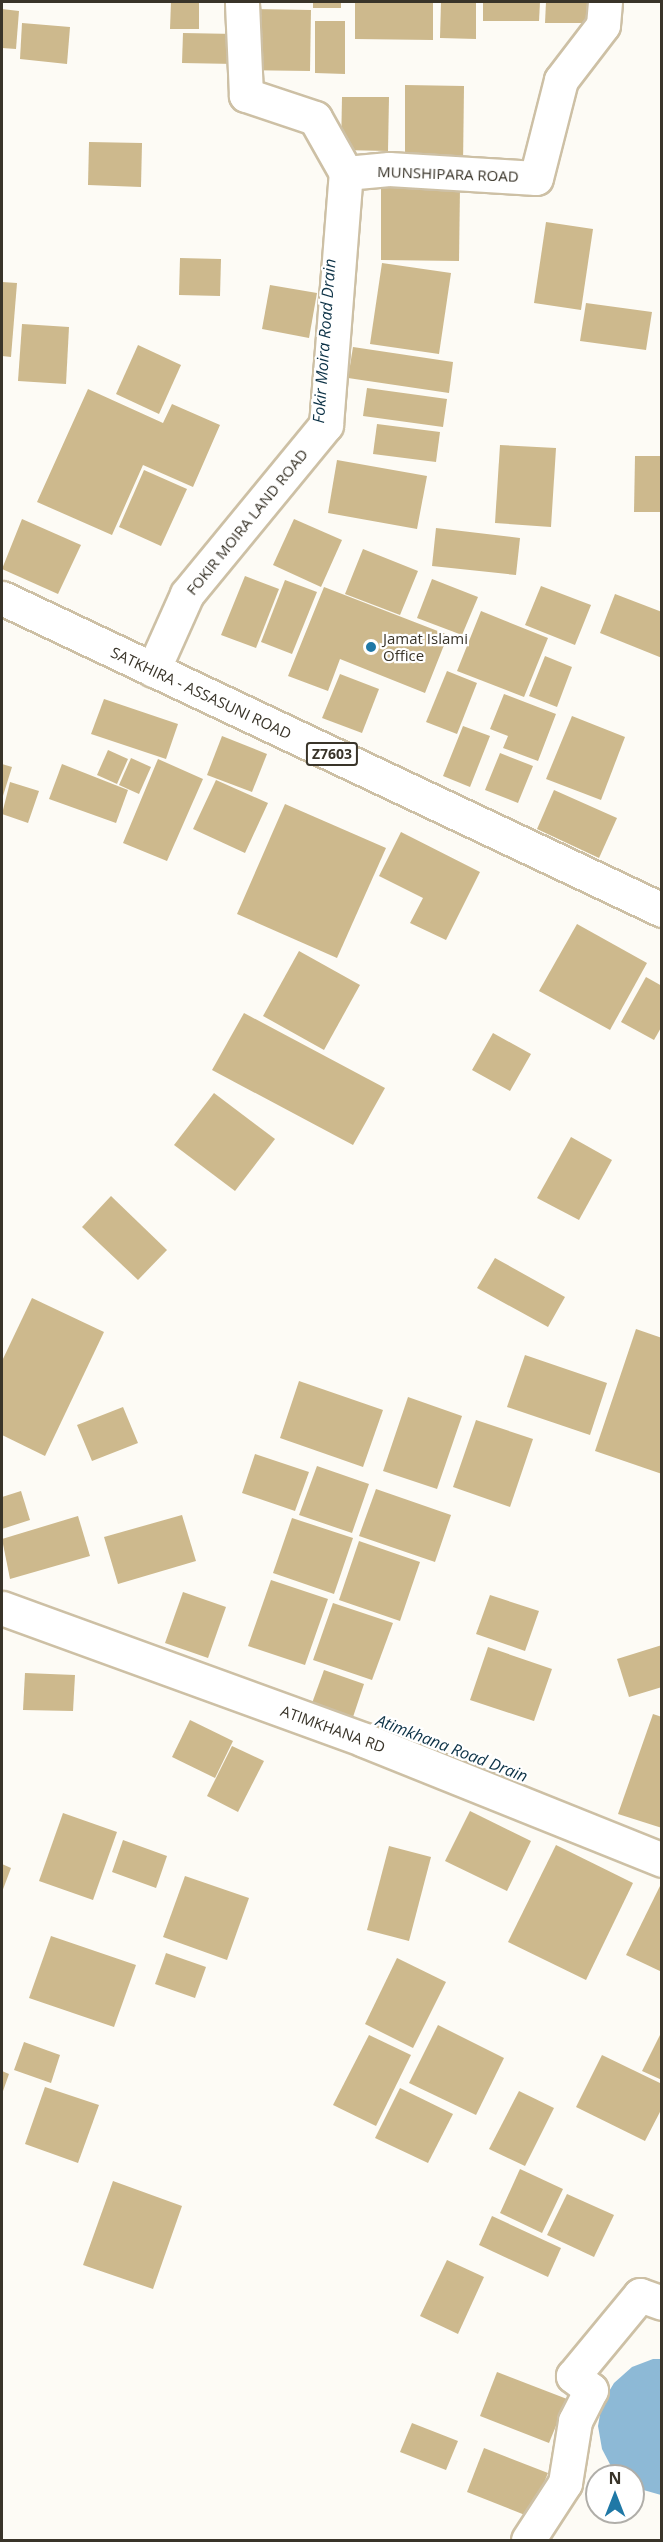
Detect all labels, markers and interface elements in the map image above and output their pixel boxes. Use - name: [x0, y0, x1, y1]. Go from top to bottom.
- street label: MUNSHIPARA ROAD: [377, 163, 519, 185]
- water label: Fokir Moira Road Drain: [309, 258, 339, 424]
- street label: FOKIR MOIRA LAND ROAD: [183, 445, 311, 599]
- place label: Jamat Islami Office: [383, 629, 468, 664]
- marker: Jamat Islami Office: [364, 640, 378, 654]
- street label: SATKHIRA - ASSASUNI ROAD: [108, 643, 294, 743]
- road number: Z7603: [305, 743, 359, 765]
- street label: ATIMKHANA RD: [278, 1702, 388, 1756]
- water label: Atimkhana Road Drain: [374, 1710, 530, 1786]
- north arrow: [585, 2464, 645, 2524]
- text: N: [608, 2467, 622, 2489]

